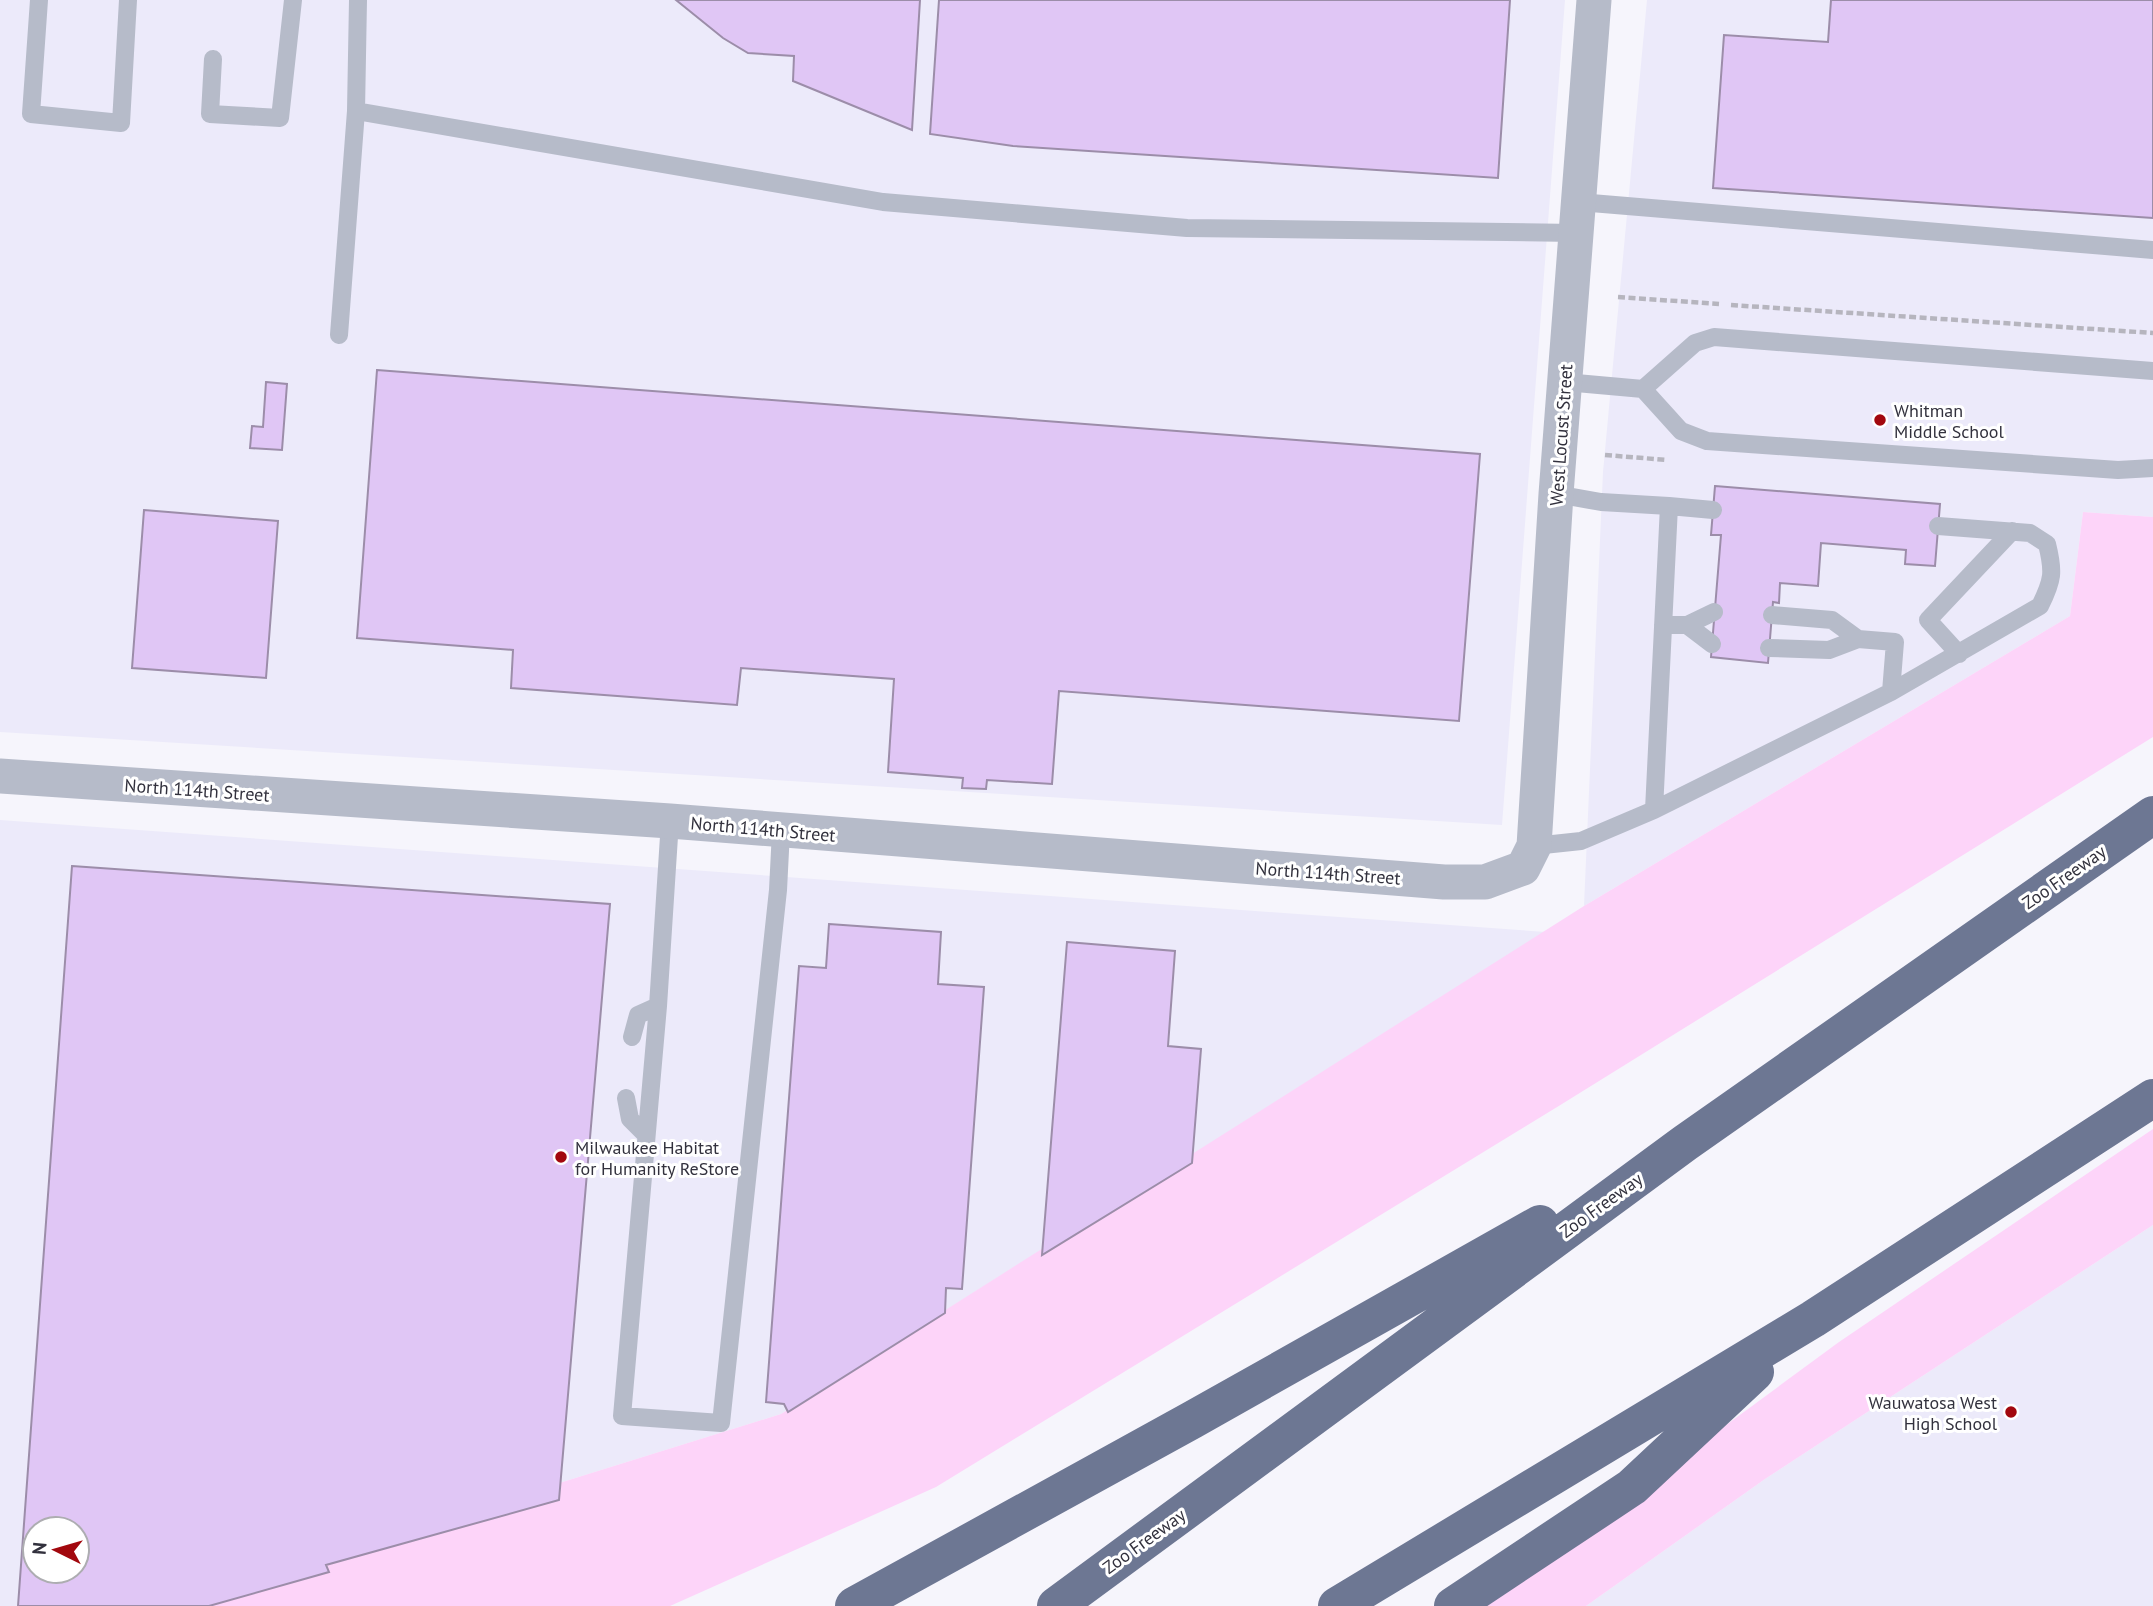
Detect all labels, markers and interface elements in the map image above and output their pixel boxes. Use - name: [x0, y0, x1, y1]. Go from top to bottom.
- street label: West Locust Street: [1545, 363, 1577, 507]
- place label: Whitman Middle School: [1894, 399, 2004, 443]
- marker: Whitman Middle School: [1872, 412, 1888, 428]
- street label: North 114th Street: [124, 773, 270, 807]
- street label: North 114th Street: [690, 811, 836, 847]
- street label: Zoo Freeway: [2018, 839, 2111, 914]
- street label: North 114th Street: [1255, 856, 1401, 890]
- place label: Milwaukee Habitat for Humanity ReStore: [575, 1136, 739, 1180]
- marker: Milwaukee Habitat for Humanity ReStore: [553, 1149, 569, 1165]
- street label: Zoo Freeway: [1555, 1167, 1647, 1243]
- place label: Wauwatosa West High School: [1869, 1391, 1998, 1435]
- marker: Wauwatosa West High School: [2003, 1404, 2019, 1420]
- street label: Zoo Freeway: [1098, 1503, 1190, 1579]
- north arrow: [21, 1515, 91, 1585]
- text: N: [27, 1541, 52, 1556]

